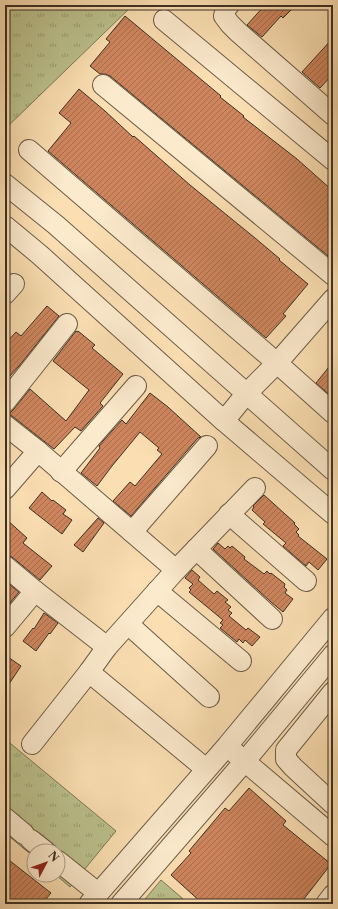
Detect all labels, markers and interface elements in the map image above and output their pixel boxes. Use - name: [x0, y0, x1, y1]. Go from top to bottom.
- north arrow: [26, 843, 66, 883]
- text: N: [45, 848, 62, 865]

